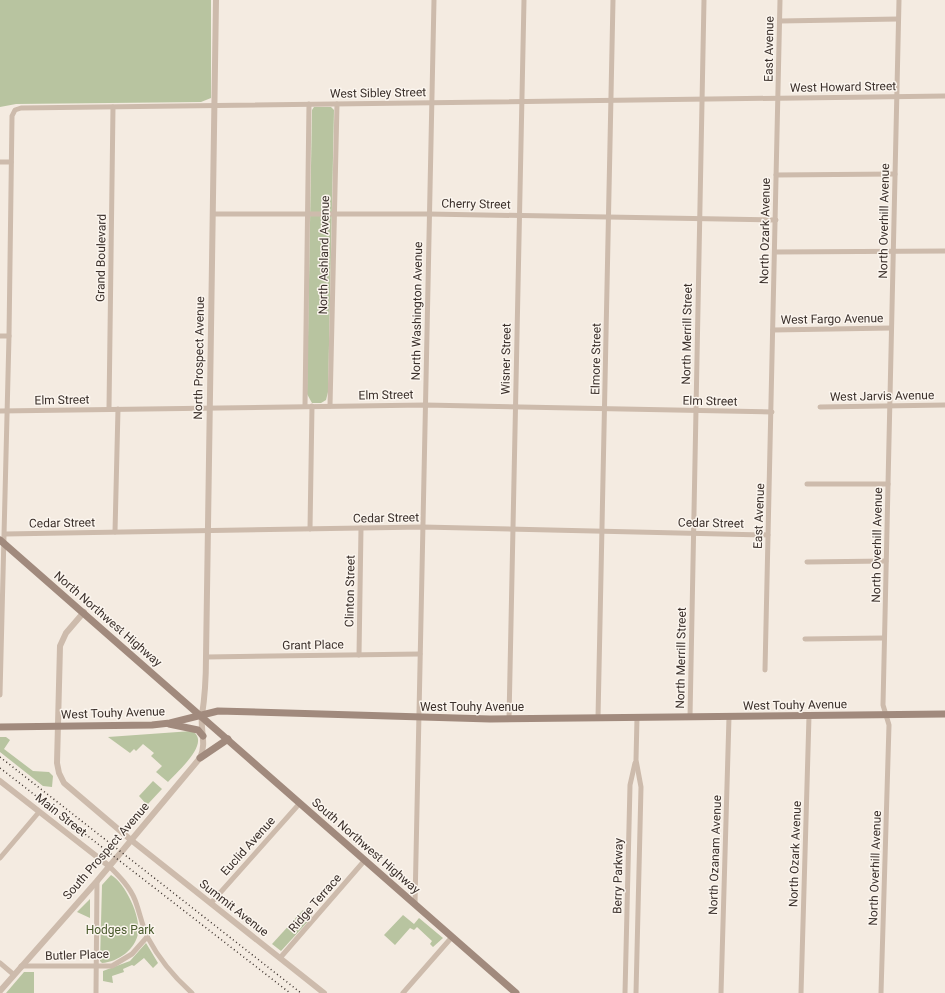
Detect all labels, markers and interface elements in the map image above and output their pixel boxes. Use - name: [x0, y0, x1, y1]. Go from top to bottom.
- street label: East Avenue: [761, 16, 777, 82]
- street label: West Howard Street: [790, 79, 896, 95]
- street label: West Sibley Street: [330, 85, 426, 101]
- street label: North Overhill Avenue: [876, 163, 892, 279]
- street label: North Ozark Avenue: [757, 178, 773, 284]
- street label: North Ashland Avenue: [316, 195, 332, 315]
- street label: Cherry Street: [441, 196, 511, 212]
- street label: Grand Boulevard: [93, 214, 109, 302]
- street label: North Washington Avenue: [409, 241, 425, 381]
- street label: North Merrill Street: [679, 283, 695, 385]
- street label: North Prospect Avenue: [191, 296, 207, 420]
- street label: West Fargo Avenue: [781, 311, 883, 327]
- street label: Wisner Street: [498, 323, 514, 395]
- street label: Elmore Street: [588, 323, 604, 395]
- street label: Elm Street: [358, 388, 414, 402]
- street label: West Jarvis Avenue: [830, 388, 934, 404]
- street label: Elm Street: [34, 393, 90, 407]
- street label: Elm Street: [682, 394, 738, 408]
- street label: East Avenue: [751, 483, 767, 549]
- street label: North Overhill Avenue: [869, 487, 885, 603]
- street label: Cedar Street: [353, 510, 419, 526]
- street label: Cedar Street: [29, 515, 95, 531]
- street label: Cedar Street: [678, 515, 744, 531]
- street label: Clinton Street: [342, 555, 358, 627]
- street label: North Northwest Highway: [51, 568, 165, 670]
- street label: North Merrill Street: [673, 607, 689, 709]
- street label: Grant Place: [282, 637, 344, 653]
- street label: West Touhy Avenue: [743, 697, 847, 713]
- street label: West Touhy Avenue: [420, 700, 524, 714]
- street label: West Touhy Avenue: [61, 704, 165, 722]
- street label: Main Street: [33, 791, 89, 839]
- street label: South Northwest Highway: [309, 795, 423, 897]
- street label: North Ozanam Avenue: [706, 795, 724, 915]
- street label: South Prospect Avenue: [60, 800, 152, 902]
- street label: North Ozark Avenue: [786, 801, 804, 907]
- street label: North Overhill Avenue: [866, 810, 884, 926]
- street label: Euclid Avenue: [218, 814, 278, 878]
- street label: Berry Parkway: [610, 838, 626, 914]
- street label: Ridge Terrace: [286, 871, 344, 935]
- street label: Summit Avenue: [197, 877, 271, 939]
- park label: Hodges Park: [86, 923, 155, 937]
- street label: Butler Place: [45, 947, 109, 963]

